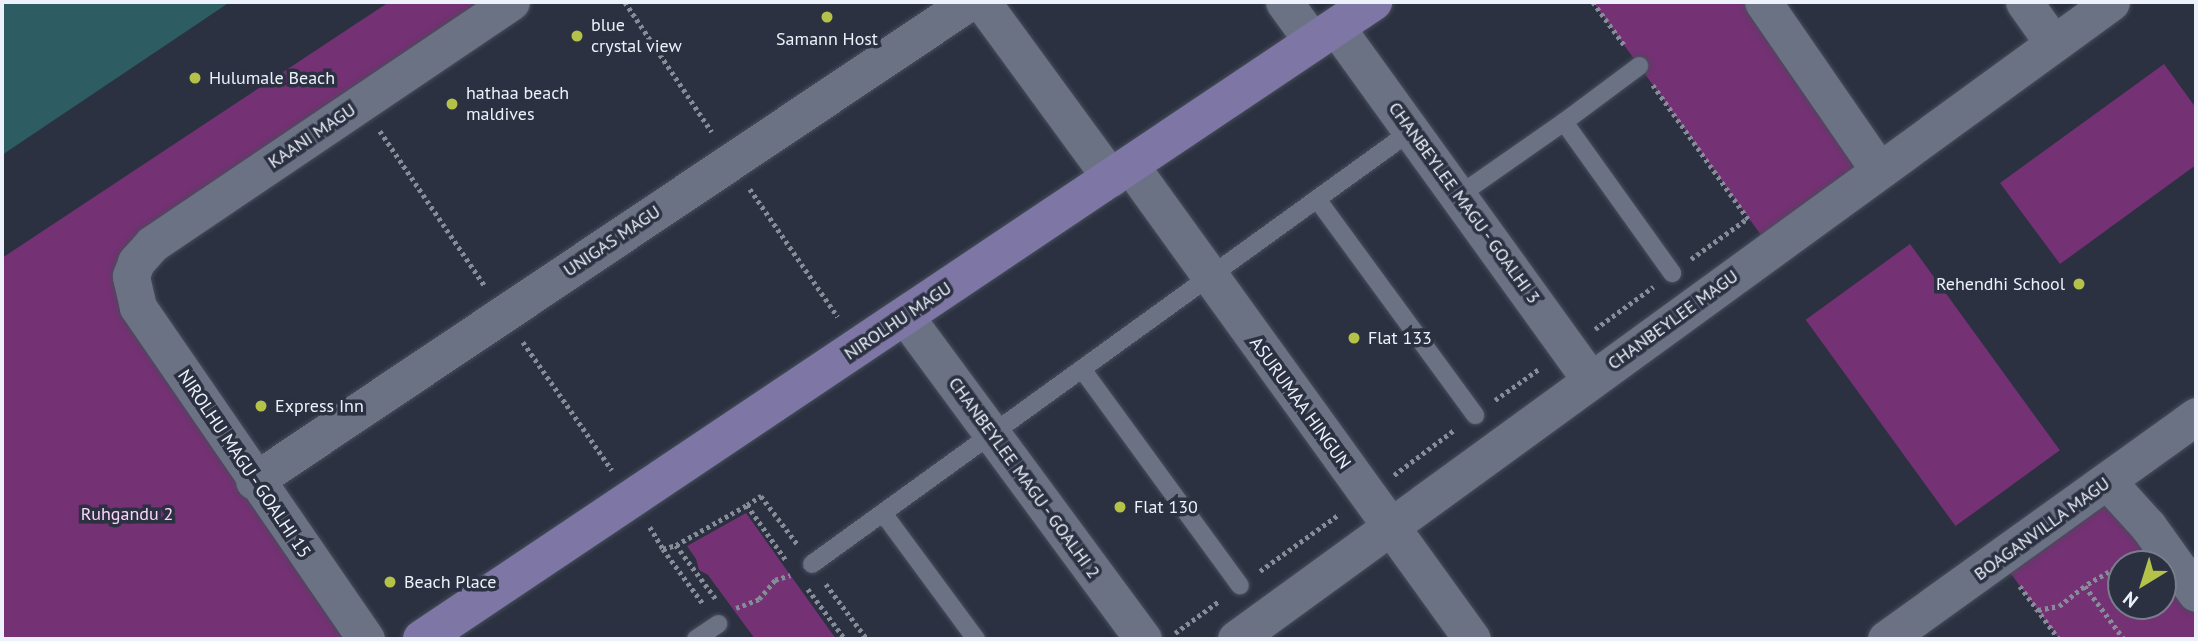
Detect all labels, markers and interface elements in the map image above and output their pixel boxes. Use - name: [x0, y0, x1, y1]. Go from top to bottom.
- marker: Samann Host: [819, 9, 835, 25]
- place label: blue crystal view: [591, 15, 682, 58]
- marker: blue crystal view: [569, 28, 585, 44]
- place label: Samann Host: [776, 28, 878, 50]
- place label: Hulumale Beach: [209, 67, 335, 89]
- marker: Hulumale Beach: [187, 70, 203, 86]
- place label: hathaa beach maldives: [466, 83, 569, 126]
- marker: hathaa beach maldives: [444, 96, 460, 112]
- street label: CHANBEYLEE MAGU - GOALHI 3: [1383, 97, 1545, 309]
- street label: KAANI MAGU: [264, 99, 360, 173]
- street label: UNIGAS MAGU: [560, 201, 664, 281]
- street label: CHANBEYLEE MAGU: [1604, 266, 1742, 374]
- place label: Rehendhi School: [1936, 273, 2065, 295]
- marker: Rehendhi School: [2071, 276, 2087, 292]
- street label: NIROLHU MAGU: [840, 277, 956, 365]
- place label: Flat 133: [1368, 327, 1432, 349]
- marker: Flat 133: [1346, 330, 1362, 346]
- street label: ASURUMAA HINGUN: [1245, 332, 1355, 474]
- street label: NIROLHU MAGU - GOALHI 15: [172, 365, 316, 563]
- street label: CHANBEYLEE MAGU - GOALHI 2: [943, 372, 1105, 584]
- place label: Express Inn: [275, 395, 364, 417]
- marker: Express Inn: [253, 398, 269, 414]
- street label: BOAGANVILLA MAGU: [1970, 472, 2114, 586]
- place label: Flat 130: [1134, 496, 1198, 518]
- marker: Flat 130: [1112, 499, 1128, 515]
- park label: Ruhgandu 2: [81, 503, 173, 525]
- north arrow: [2107, 550, 2177, 620]
- place label: Beach Place: [404, 571, 496, 593]
- marker: Beach Place: [382, 574, 398, 590]
- text: N: [2118, 587, 2143, 613]

